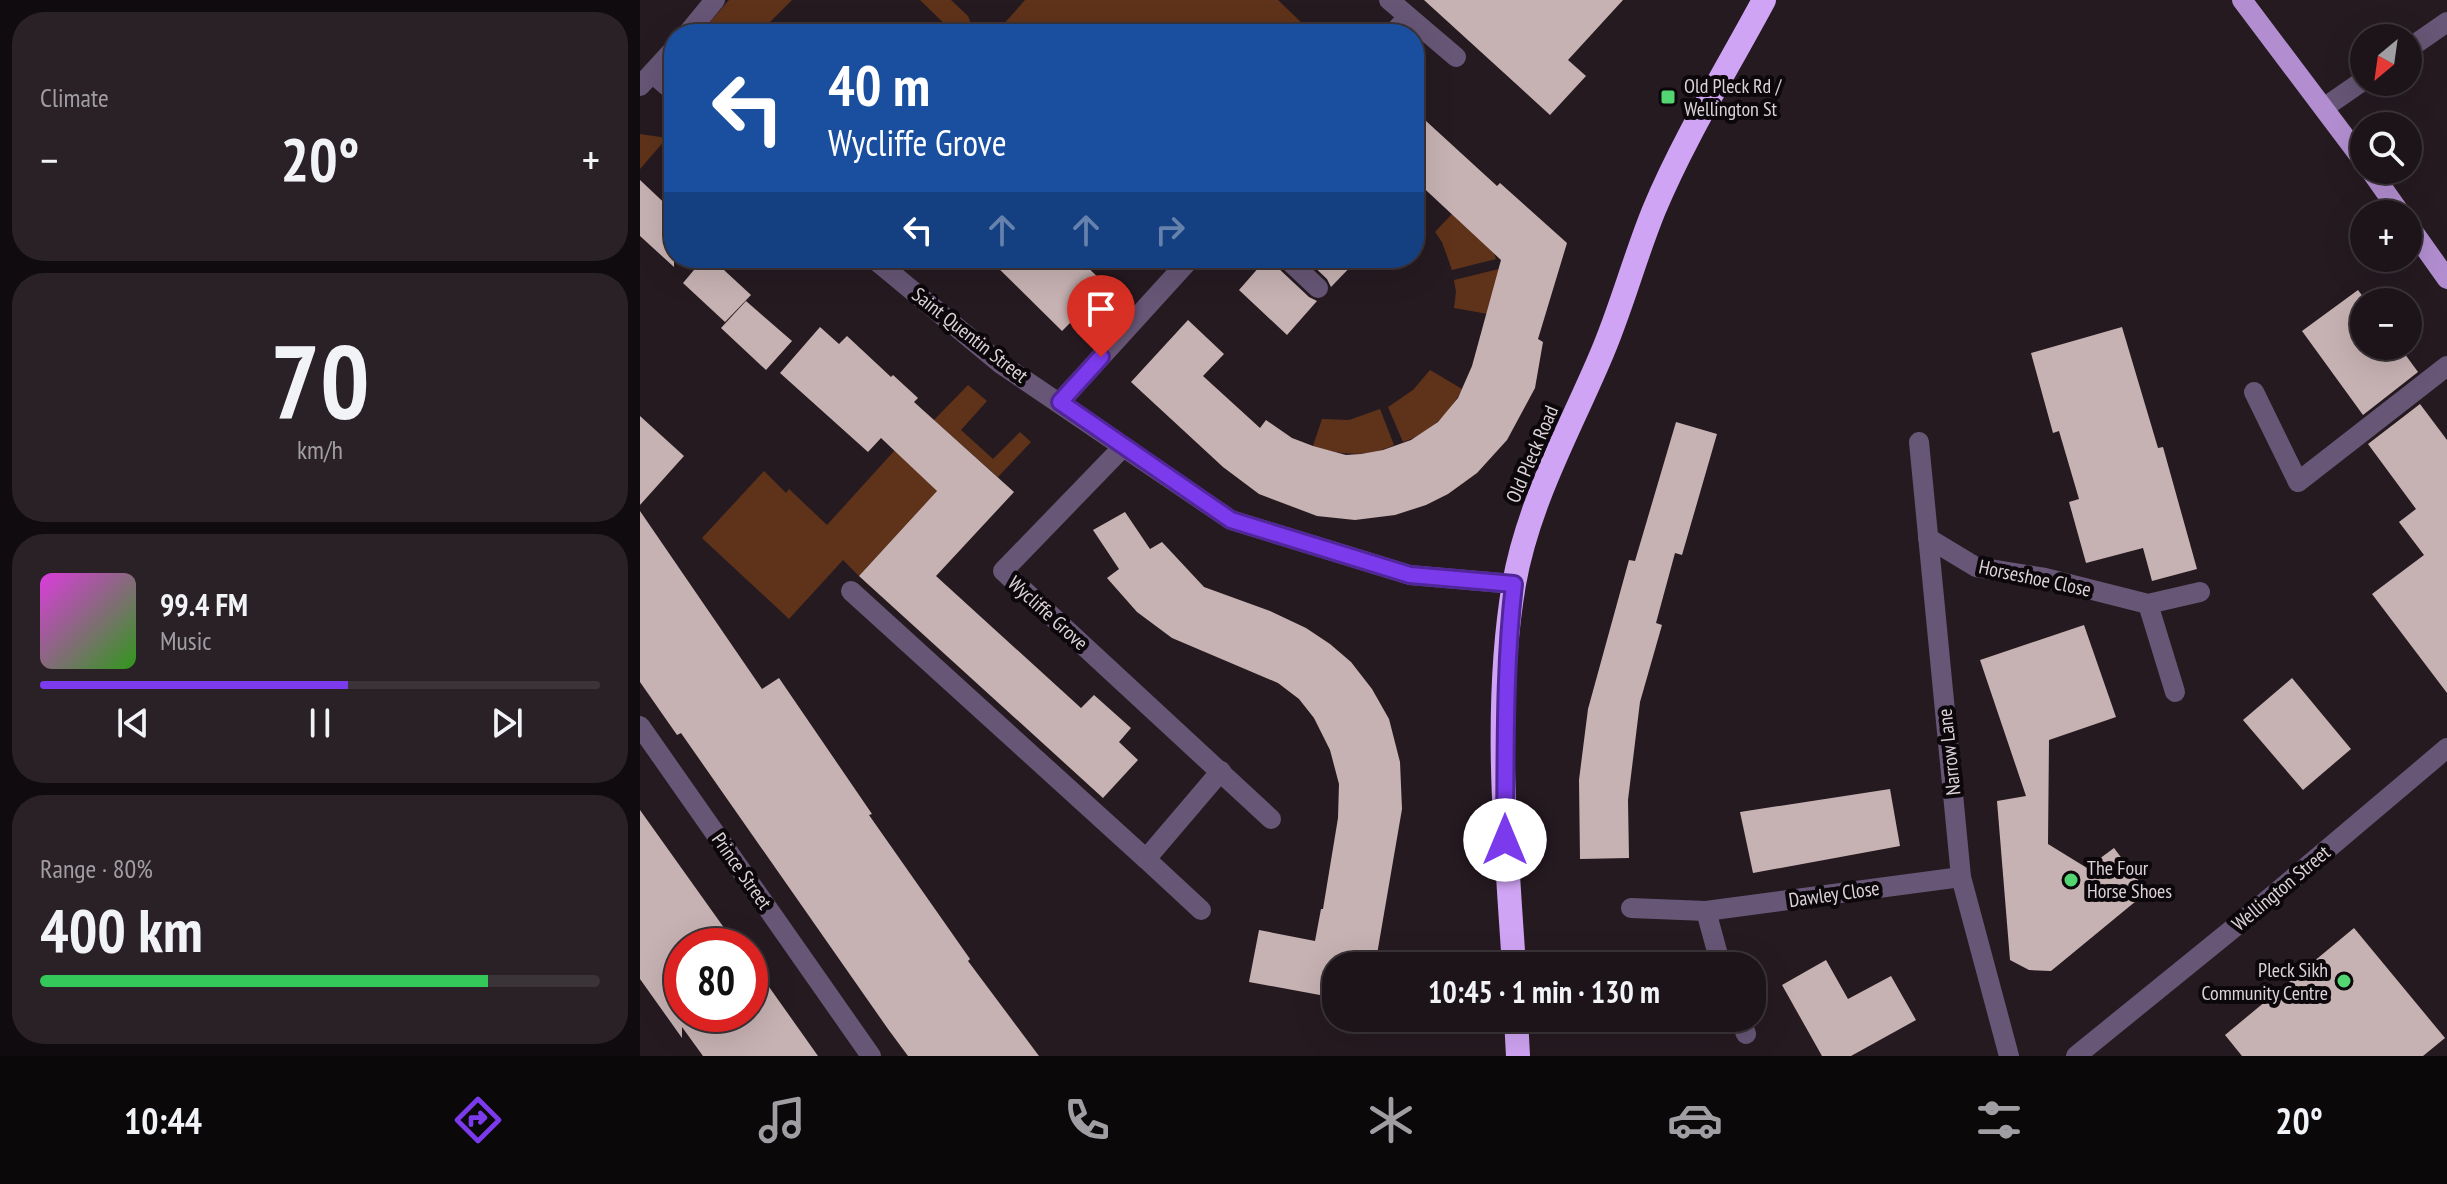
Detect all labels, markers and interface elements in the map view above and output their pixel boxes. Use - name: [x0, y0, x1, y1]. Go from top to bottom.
- north arrow: [2350, 24, 2422, 96]
- map controls: [2350, 24, 2422, 360]
- text: 40 m: [828, 49, 930, 121]
- icon: left: [696, 56, 800, 160]
- place label: Old Pleck Rd / Wellington St: [1684, 73, 1782, 122]
- text: Climate: [40, 81, 109, 114]
- marker: Old Pleck Rd / Wellington St: [1659, 88, 1677, 106]
- button: search: [2350, 112, 2422, 184]
- text: Wycliffe Grove: [828, 119, 1007, 166]
- text: 20°: [280, 120, 360, 198]
- text: −: [40, 131, 58, 188]
- text: +: [582, 131, 600, 188]
- button: +: [2350, 200, 2422, 272]
- icon: left: [896, 208, 940, 252]
- icon: ahead: [980, 208, 1024, 252]
- icon: ahead: [1064, 208, 1108, 252]
- icon: right: [1148, 208, 1192, 252]
- pin: [1067, 275, 1135, 357]
- street label: Saint Quentin Street: [907, 282, 1034, 389]
- icon: arrive: [1079, 287, 1123, 331]
- button: −: [2350, 288, 2422, 360]
- text: 70: [270, 313, 370, 448]
- street label: Old Pleck Road: [1500, 401, 1564, 507]
- text: km/h: [297, 433, 343, 466]
- street label: Horseshoe Close: [1977, 553, 2093, 603]
- street label: Wycliffe Grove: [1002, 570, 1094, 656]
- text: 99.4 FM: [160, 585, 248, 624]
- text: Music: [160, 624, 212, 657]
- icon: previous: [111, 701, 155, 745]
- icon: pause: [298, 701, 342, 745]
- icon: next: [485, 701, 529, 745]
- street label: Narrow Lane: [1932, 707, 1966, 797]
- position arrow: [1463, 798, 1547, 882]
- street label: Prince Street: [706, 828, 778, 915]
- street label: Wellington Street: [2227, 839, 2336, 937]
- text: Range · 80%: [40, 852, 153, 885]
- place label: The Four Horse Shoes: [2087, 855, 2172, 904]
- marker: The Four Horse Shoes: [2062, 871, 2080, 889]
- street label: Dawley Close: [1787, 875, 1881, 913]
- text: 400 km: [40, 891, 203, 969]
- speed limit sign: 80: [664, 928, 768, 1032]
- place label: Pleck Sikh Community Centre: [2201, 957, 2328, 1006]
- text: 10:45 · 1 min · 130 m: [1428, 972, 1660, 1011]
- marker: Pleck Sikh Community Centre: [2335, 972, 2353, 990]
- icon: directions: [450, 1092, 506, 1148]
- icon: music: [754, 1092, 810, 1148]
- icon: phone: [1059, 1092, 1115, 1148]
- icon: climate: [1363, 1092, 1419, 1148]
- icon: car: [1667, 1092, 1723, 1148]
- icon: filters: [1971, 1092, 2027, 1148]
- text: 10:44: [124, 1097, 202, 1144]
- text: 20°: [2275, 1097, 2323, 1144]

